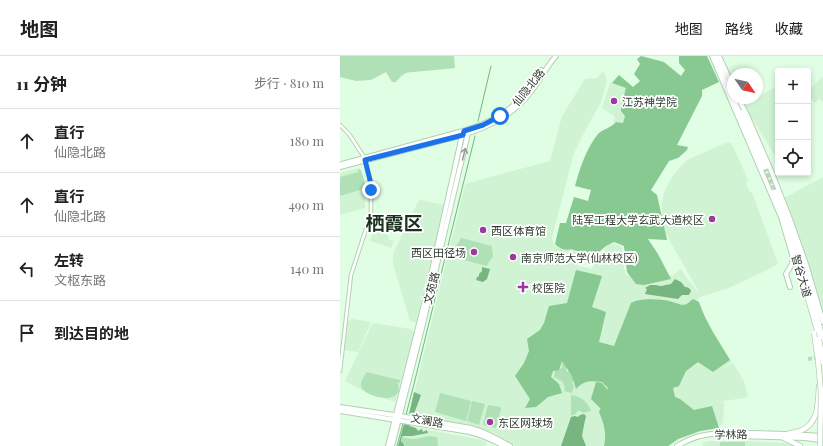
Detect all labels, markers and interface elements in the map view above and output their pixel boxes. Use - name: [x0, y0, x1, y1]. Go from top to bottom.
- text: 地图: [20, 15, 58, 41]
- text: 地图: [675, 19, 703, 38]
- text: 路线: [725, 19, 753, 38]
- text: 收藏: [775, 19, 803, 38]
- street label: 仙隐北路: [508, 65, 548, 109]
- north arrow: [727, 68, 763, 104]
- map controls: [775, 68, 811, 176]
- button: +: [775, 68, 811, 104]
- text: 11 分钟: [16, 72, 67, 94]
- text: 步行 · 810 m: [254, 74, 324, 91]
- place label: 江苏神学院: [622, 94, 677, 109]
- marker: 江苏神学院: [609, 96, 619, 106]
- button: −: [775, 104, 811, 140]
- route start: [491, 107, 509, 125]
- text: 直行: [54, 122, 84, 142]
- icon: ahead: [16, 130, 38, 152]
- text: 180 m: [290, 132, 324, 149]
- button: locate: [775, 140, 811, 176]
- text: 仙隐北路: [54, 143, 106, 160]
- one-way arrow: [460, 148, 468, 161]
- route end: [362, 181, 380, 199]
- text: 直行: [54, 186, 84, 206]
- icon: ahead: [16, 194, 38, 216]
- text: 490 m: [288, 196, 324, 213]
- text: 仙隐北路: [54, 207, 106, 224]
- district label: 栖霞区: [365, 209, 423, 235]
- place label: 陆军工程大学玄武大道校区: [572, 212, 704, 227]
- marker: 陆军工程大学玄武大道校区: [707, 214, 717, 224]
- place label: 西区体育馆: [491, 223, 546, 238]
- marker: 西区体育馆: [478, 225, 488, 235]
- place label: 西区田径场: [411, 245, 466, 260]
- marker: 西区田径场: [469, 247, 479, 257]
- text: 左转: [54, 250, 84, 270]
- place label: 南京师范大学(仙林校区): [521, 250, 637, 265]
- marker: 南京师范大学(仙林校区): [508, 252, 518, 262]
- street label: 智谷大道: [789, 253, 815, 299]
- icon: left: [16, 258, 38, 280]
- text: 140 m: [290, 260, 324, 277]
- street label: 文苑路: [420, 270, 442, 306]
- text: 文枢东路: [54, 271, 106, 288]
- place label: 校医院: [532, 280, 565, 295]
- marker: 校医院: [517, 281, 529, 293]
- icon: arrive: [16, 322, 38, 344]
- text: 到达目的地: [54, 323, 129, 343]
- street label: 文澜路: [409, 410, 445, 430]
- place label: 东区网球场: [498, 415, 553, 430]
- marker: 东区网球场: [485, 417, 495, 427]
- street label: 学林路: [714, 426, 748, 442]

